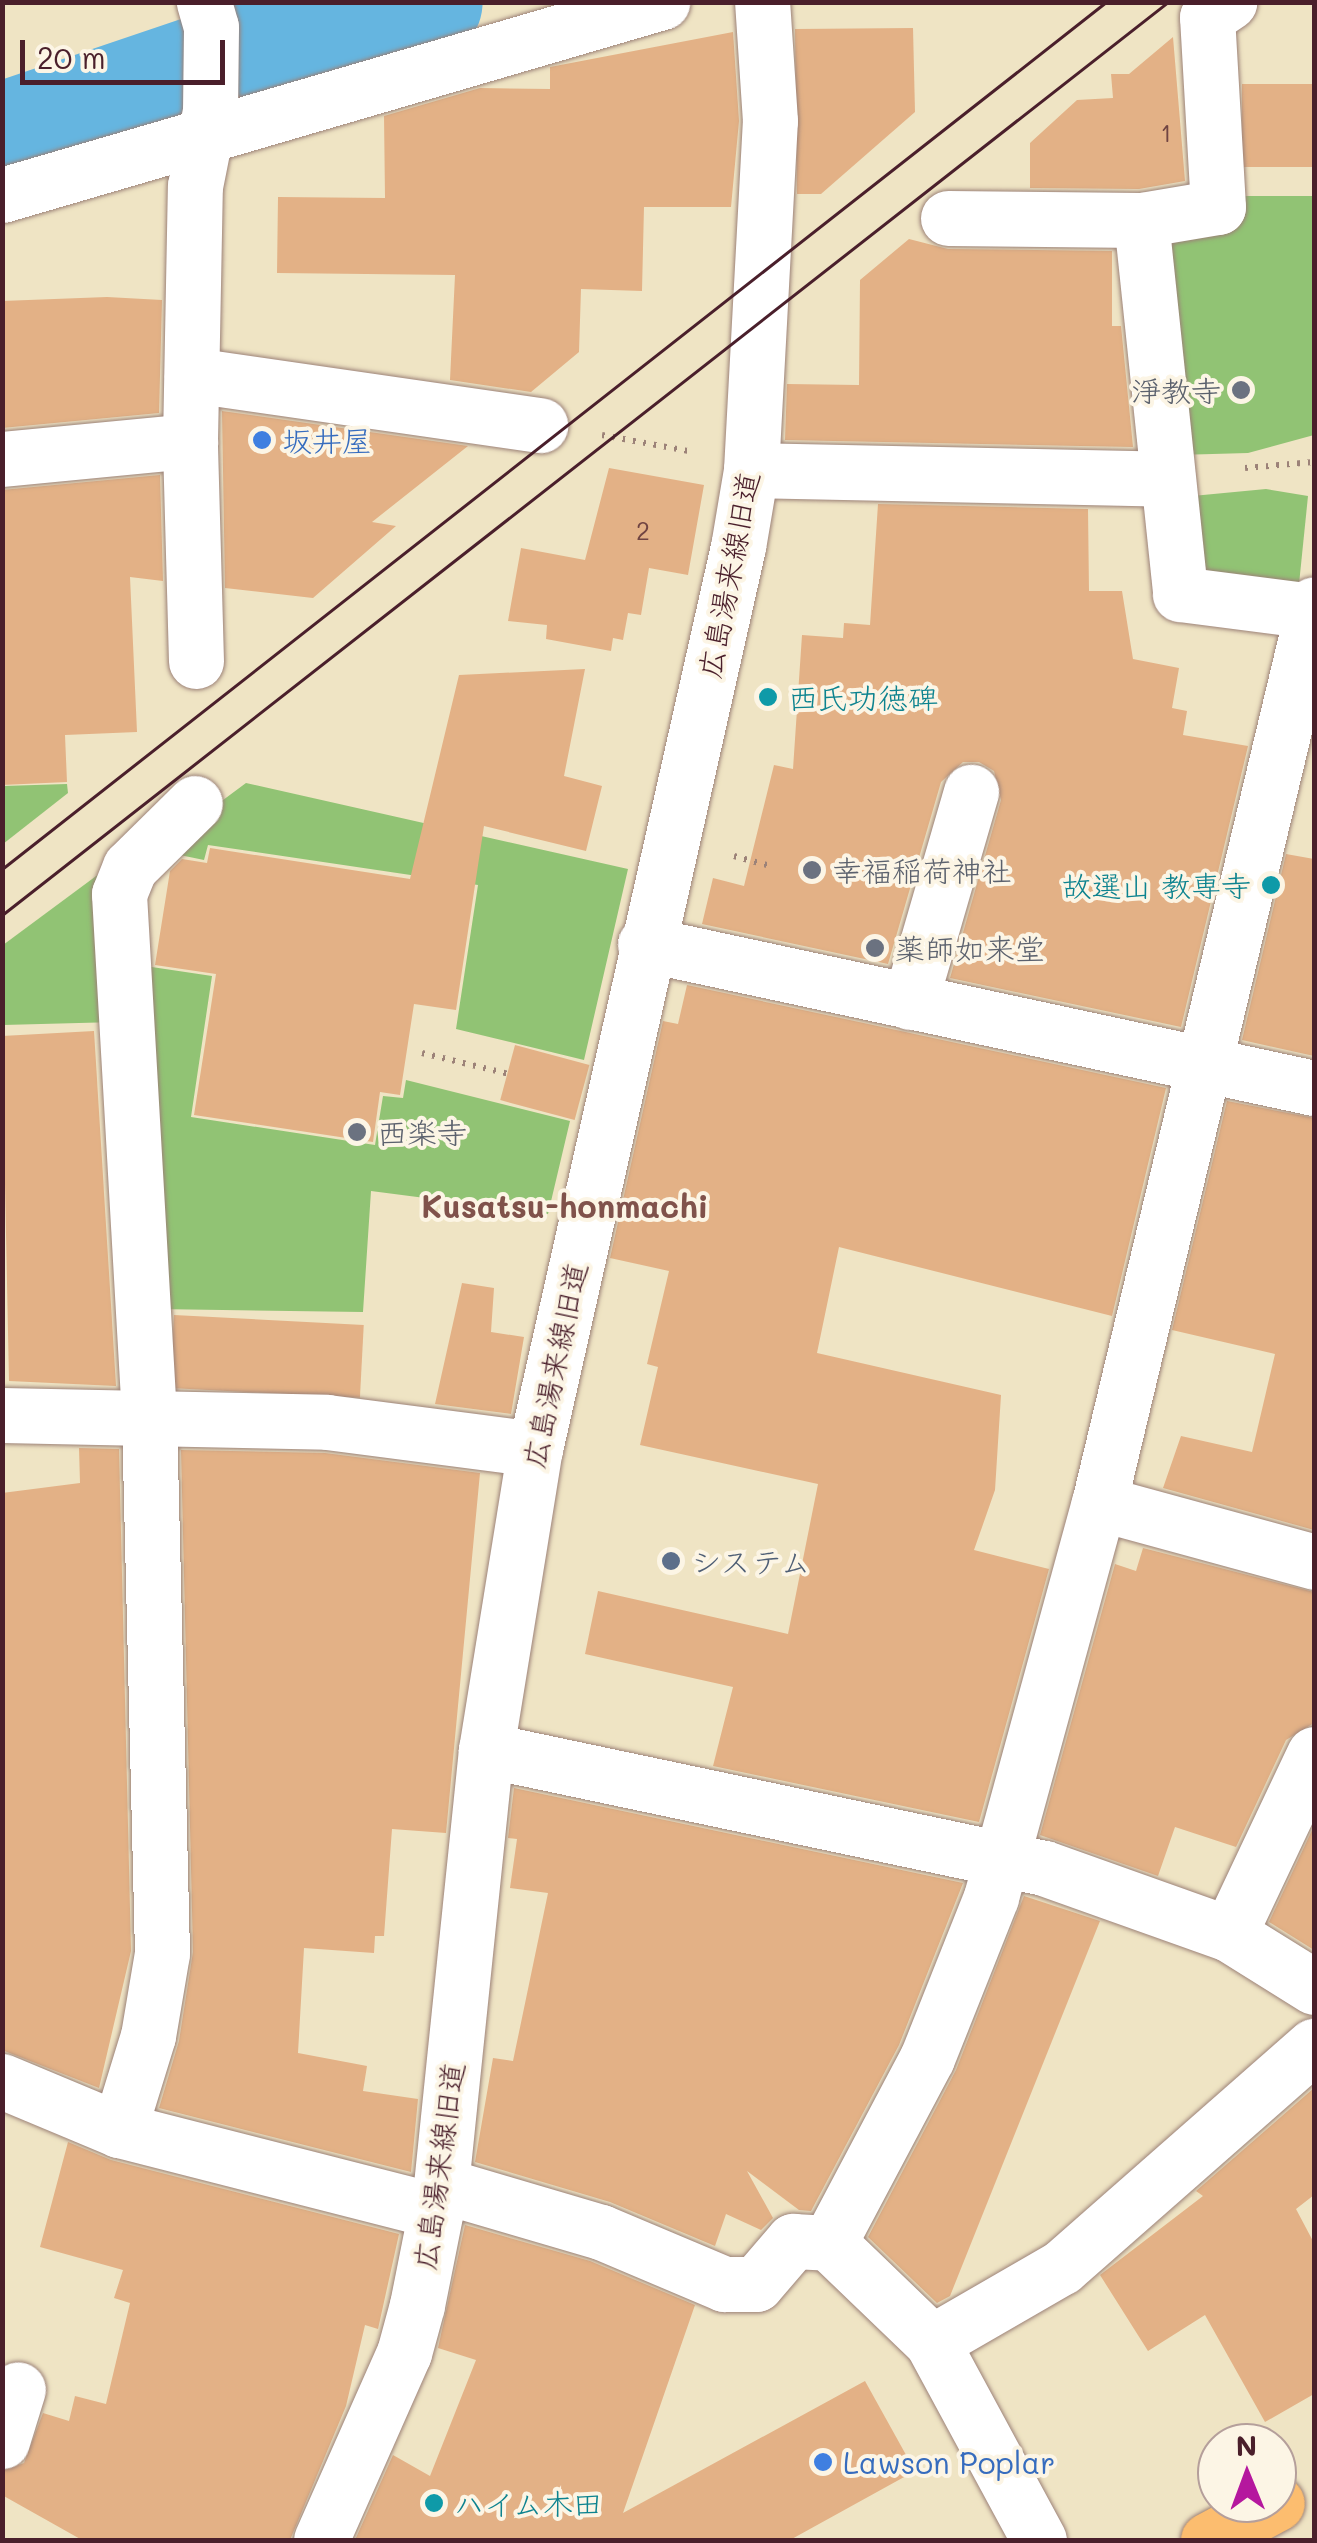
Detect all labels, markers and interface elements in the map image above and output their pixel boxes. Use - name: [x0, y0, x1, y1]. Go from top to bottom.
- scale bar: [25, 20, 230, 82]
- text: 20 m: [37, 37, 106, 77]
- house number: 1: [1160, 117, 1172, 147]
- place label: 淨教寺: [1131, 372, 1221, 408]
- marker: 淨教寺: [1230, 379, 1252, 401]
- place label: 坂井屋: [282, 422, 372, 458]
- marker: 坂井屋: [251, 429, 273, 451]
- street label: 広島湯来線旧道: [690, 468, 766, 682]
- house number: 2: [636, 515, 650, 545]
- place label: 西氏功徳碑: [788, 679, 938, 715]
- marker: 西氏功徳碑: [757, 686, 779, 708]
- place label: 幸福稲荷神社: [832, 852, 1012, 888]
- marker: 幸福稲荷神社: [801, 859, 823, 881]
- place label: 故選山 教専寺: [1061, 867, 1251, 903]
- marker: 故選山 教専寺: [1260, 874, 1282, 896]
- place label: 薬師如来堂: [895, 930, 1045, 966]
- marker: 薬師如来堂: [864, 937, 886, 959]
- place label: 西楽寺: [377, 1114, 467, 1150]
- marker: 西楽寺: [346, 1121, 368, 1143]
- district label: Kusatsu-honmachi: [421, 1186, 709, 1224]
- street label: 広島湯来線旧道: [515, 1259, 593, 1471]
- place label: システム: [691, 1543, 811, 1579]
- marker: システム: [660, 1550, 682, 1572]
- street label: 広島湯来線旧道: [406, 2060, 470, 2272]
- north arrow: [1197, 2423, 1297, 2523]
- text: N: [1236, 2427, 1257, 2463]
- place label: Lawson Poplar: [843, 2444, 1055, 2480]
- marker: Lawson Poplar: [812, 2451, 834, 2473]
- place label: ハイム木田: [454, 2485, 604, 2521]
- marker: ハイム木田: [423, 2492, 445, 2514]

